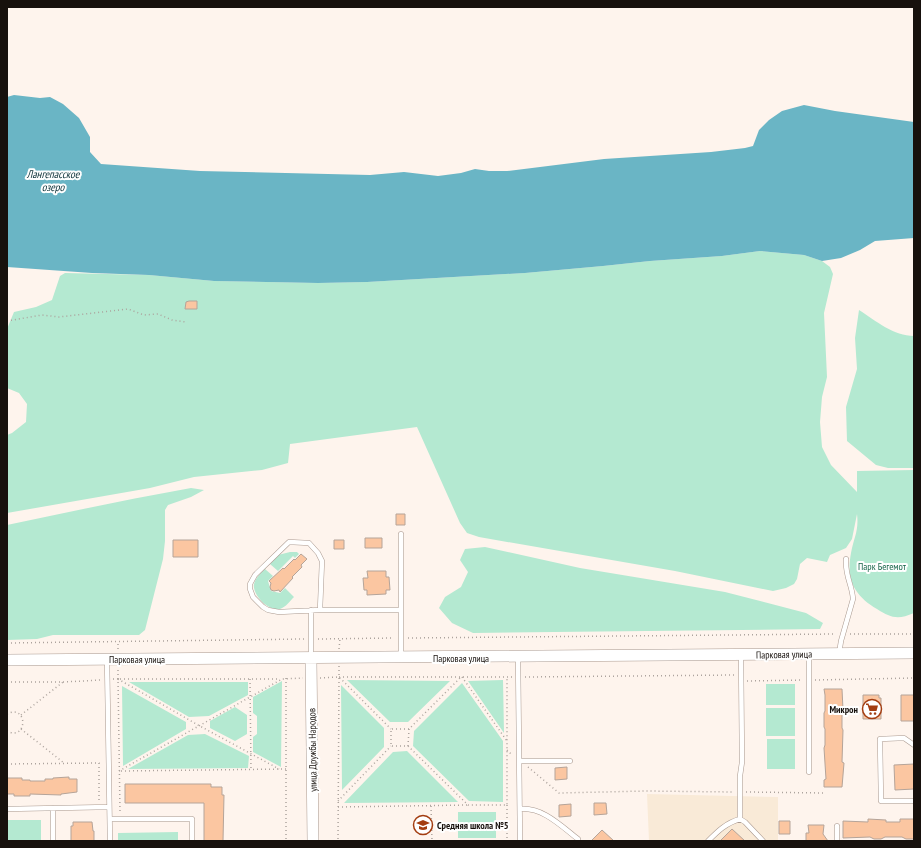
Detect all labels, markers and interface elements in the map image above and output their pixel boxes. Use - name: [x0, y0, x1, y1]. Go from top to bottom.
- water label: Лангепасское озеро: [26, 167, 81, 194]
- park label: Парк Бегемот: [858, 560, 907, 573]
- street label: Парковая улица: [756, 648, 812, 661]
- street label: Парковая улица: [433, 652, 489, 665]
- street label: Парковая улица: [109, 653, 165, 666]
- supermarket icon: Микрон: [861, 698, 883, 720]
- place label: Микрон: [829, 703, 859, 716]
- street label: улица Дружбы Народов: [305, 708, 320, 792]
- school or university icon: Средняя школа №5: [412, 814, 434, 836]
- place label: Средняя школа №5: [437, 819, 509, 832]

